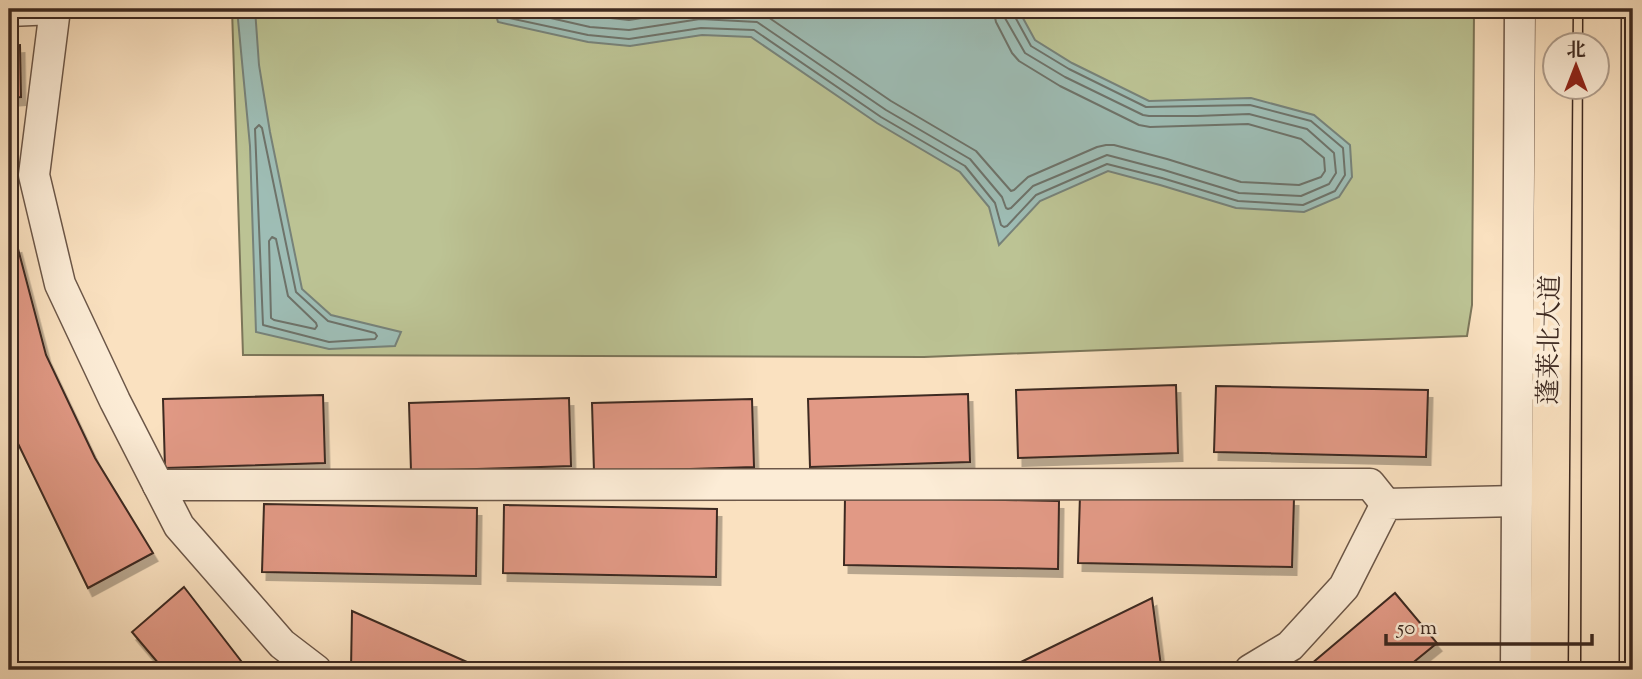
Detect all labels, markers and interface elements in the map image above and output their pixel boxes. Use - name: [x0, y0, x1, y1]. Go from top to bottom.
- north arrow: [1540, 32, 1610, 102]
- text: 北: [1566, 38, 1586, 65]
- street label: 蓬莱北大道: [1531, 275, 1571, 405]
- scale bar: [1386, 602, 1593, 646]
- text: 50 m: [1396, 614, 1437, 644]

